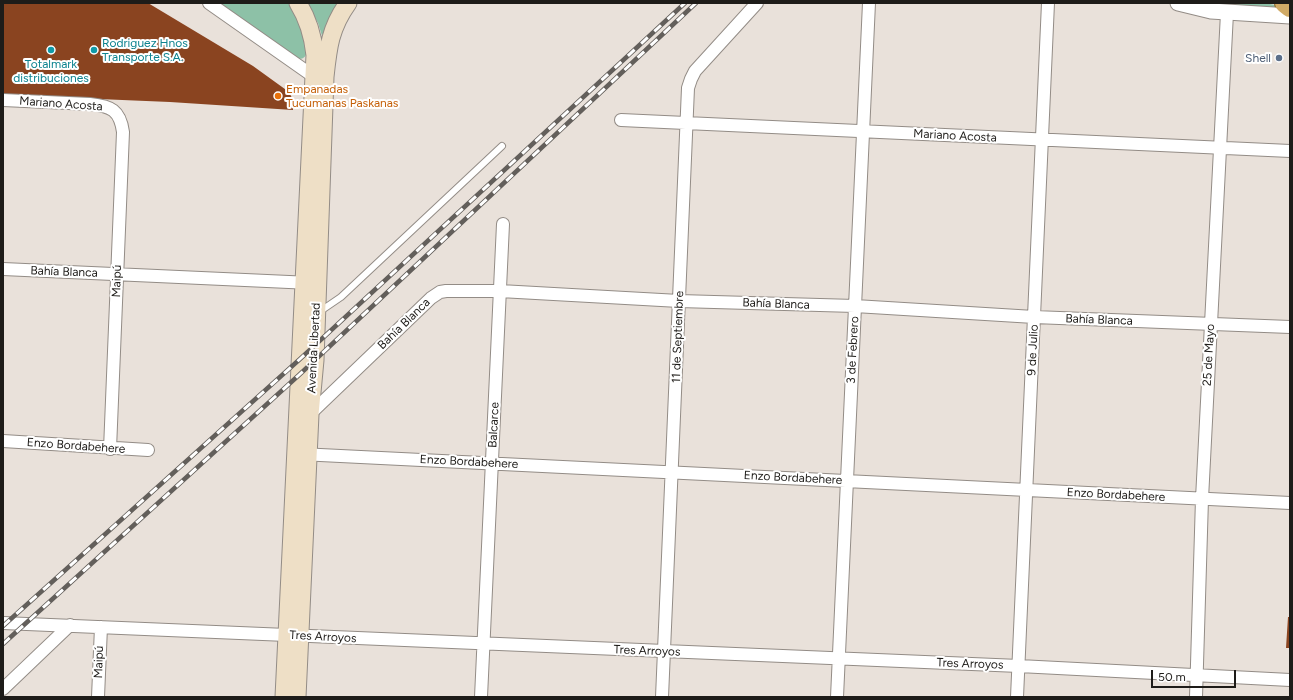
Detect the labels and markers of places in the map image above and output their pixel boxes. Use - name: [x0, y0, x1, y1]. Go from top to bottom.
- place label: Rodriguez Hnos Transporte S.A.: [102, 36, 188, 64]
- marker: Totalmark distribuciones: [46, 45, 56, 55]
- marker: Rodriguez Hnos Transporte S.A.: [89, 45, 99, 55]
- place label: Shell: [1245, 51, 1271, 65]
- marker: Shell: [1274, 53, 1284, 63]
- place label: Totalmark distribuciones: [13, 57, 89, 85]
- place label: Empanadas Tucumanas Paskanas: [286, 82, 398, 110]
- marker: Empanadas Tucumanas Paskanas: [273, 91, 283, 101]

